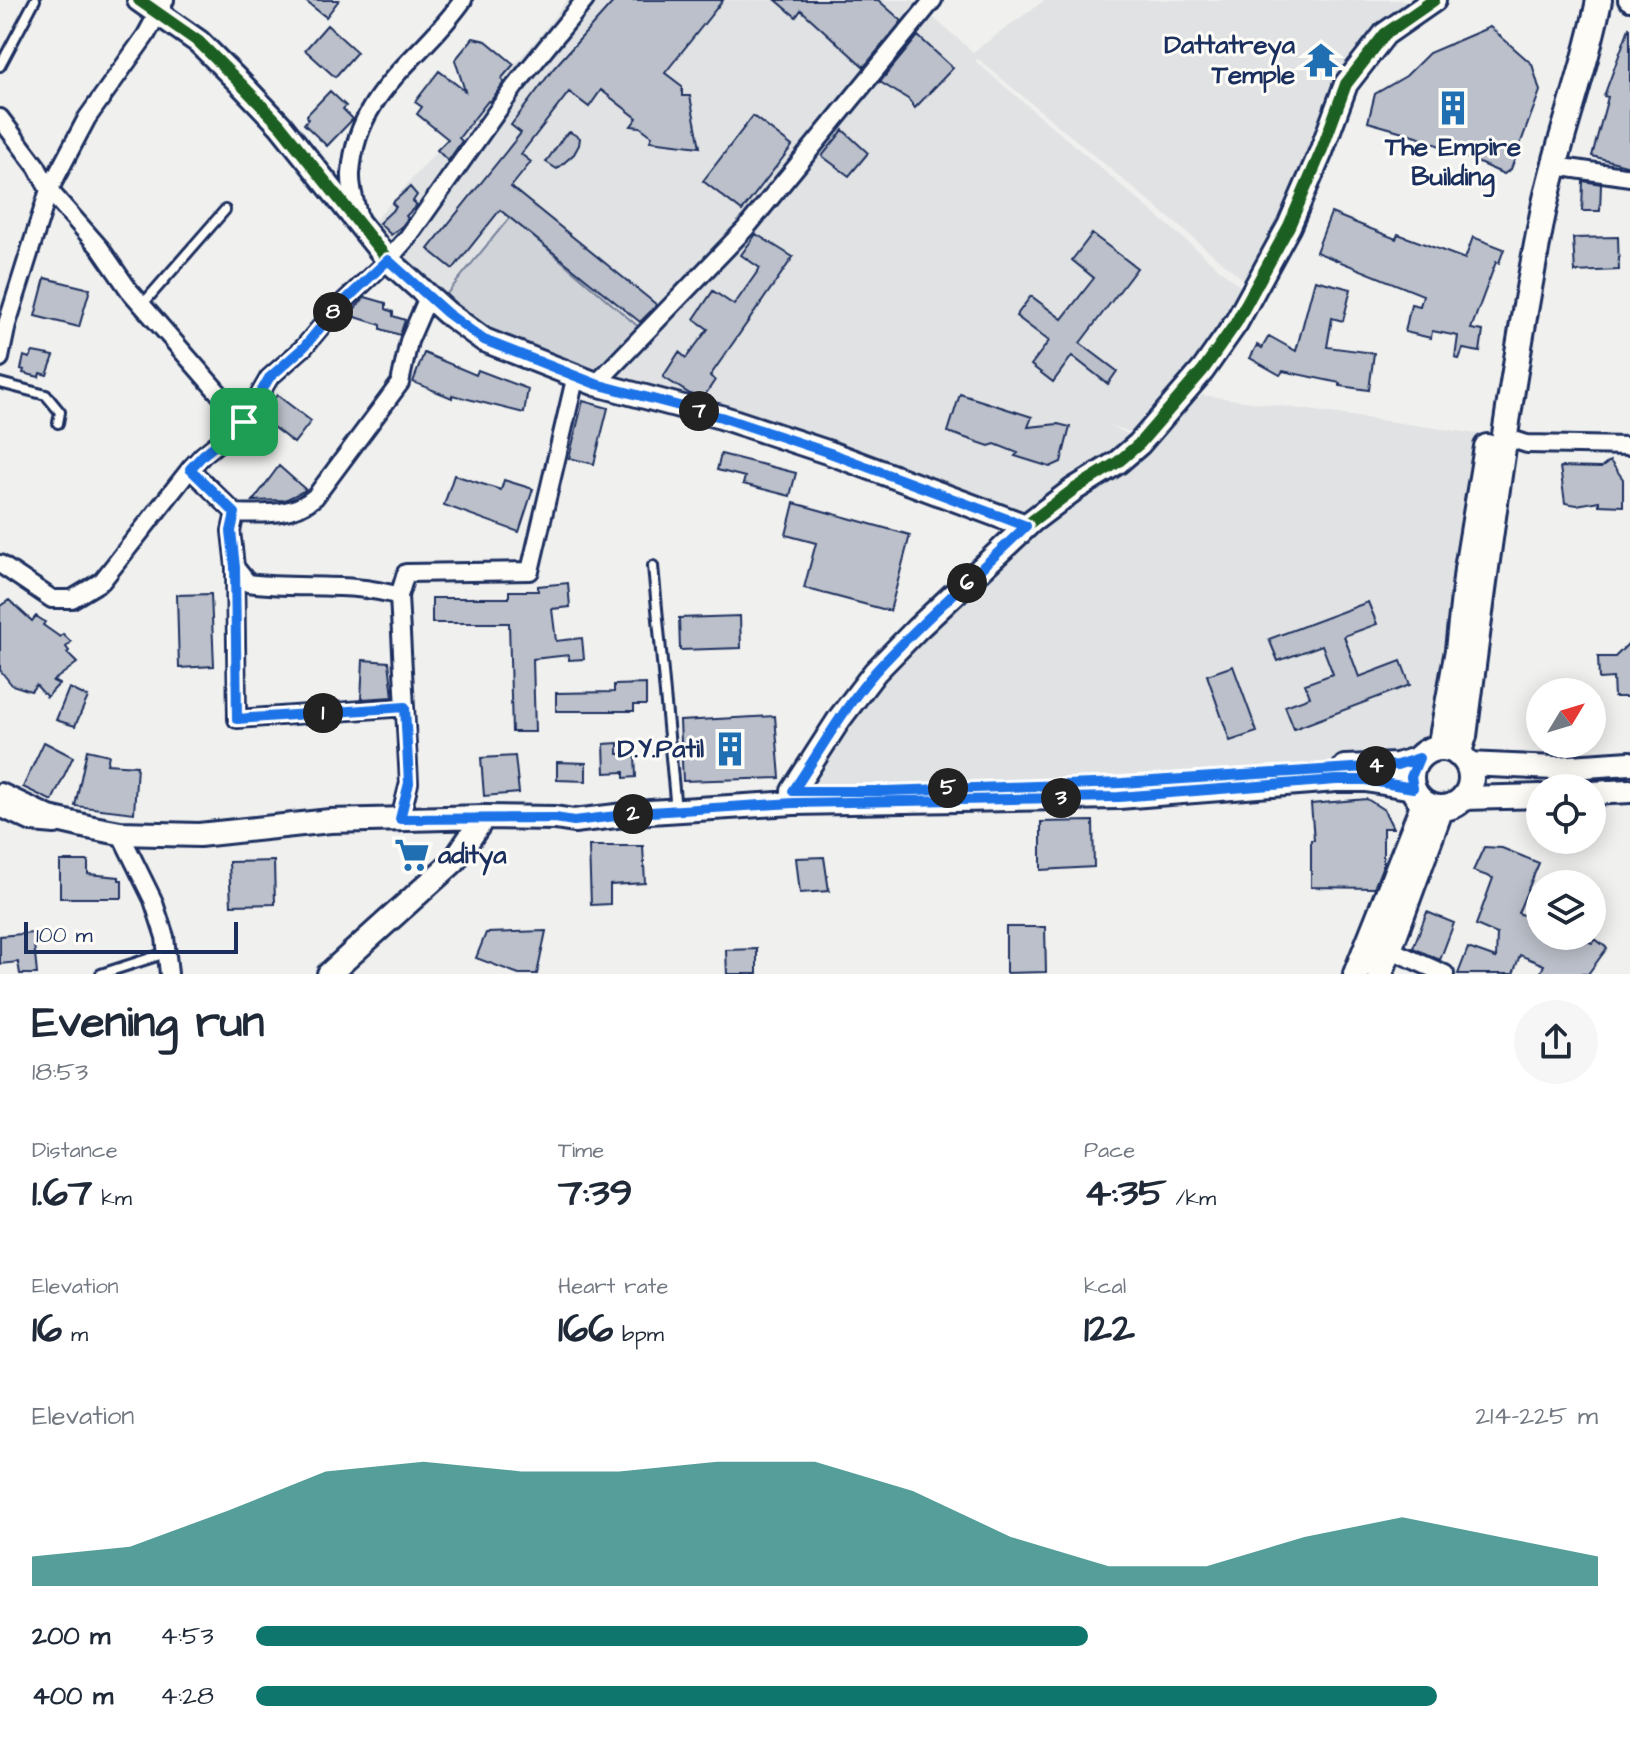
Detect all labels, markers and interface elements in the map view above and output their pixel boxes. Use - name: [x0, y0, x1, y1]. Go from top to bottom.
- place label: Dattatreya Temple: [1164, 27, 1296, 93]
- temple icon: Dattatreya Temple: [1302, 41, 1340, 79]
- building icon: The Empire Building: [1434, 89, 1472, 127]
- place label: The Empire Building: [1384, 129, 1521, 198]
- pin: 8: [313, 292, 353, 332]
- text: 8: [326, 296, 340, 327]
- pin: [210, 388, 278, 456]
- pin: 7: [679, 391, 719, 431]
- text: 7: [692, 395, 706, 426]
- icon: arrive: [222, 400, 266, 444]
- pin: 6: [947, 563, 987, 603]
- text: 6: [960, 567, 974, 598]
- north arrow: [1526, 678, 1606, 758]
- map controls: [1526, 678, 1606, 950]
- pin: 1: [303, 693, 343, 733]
- text: 1: [322, 697, 324, 728]
- building icon: D.Y.Patil: [711, 730, 749, 768]
- place label: D.Y.Patil: [618, 731, 704, 767]
- pin: 4: [1356, 746, 1396, 786]
- text: 4: [1369, 750, 1383, 781]
- pin: 5: [928, 768, 968, 808]
- text: 5: [940, 772, 956, 803]
- button: locate: [1526, 774, 1606, 854]
- pin: 3: [1041, 778, 1081, 818]
- text: 3: [1055, 782, 1067, 813]
- pin: 2: [613, 794, 653, 834]
- text: 2: [627, 798, 639, 829]
- supermarket icon: aditya: [393, 836, 431, 874]
- place label: aditya: [437, 837, 507, 876]
- button: layers: [1526, 870, 1606, 950]
- scale bar: [24, 918, 238, 954]
- text: 100 m: [36, 920, 93, 951]
- text: Evening run: [32, 993, 264, 1054]
- button: share: [1514, 1000, 1598, 1084]
- text: 18:53: [32, 1054, 88, 1090]
- text: Distance: [32, 1135, 118, 1166]
- text: Time: [558, 1135, 604, 1166]
- text: Pace: [1084, 1135, 1135, 1166]
- text: 1.67: [32, 1166, 92, 1221]
- text: 7:39: [558, 1166, 632, 1221]
- text: 4:35: [1084, 1166, 1167, 1221]
- text: km: [92, 1183, 132, 1214]
- text: /km: [1167, 1183, 1216, 1214]
- text: Elevation: [32, 1271, 119, 1302]
- text: Heart rate: [558, 1271, 668, 1302]
- text: kcal: [1084, 1271, 1126, 1302]
- text: 16: [32, 1302, 62, 1357]
- text: 166: [558, 1302, 613, 1357]
- text: 122: [1084, 1302, 1135, 1357]
- text: m: [62, 1319, 88, 1350]
- text: bpm: [613, 1319, 664, 1350]
- text: Elevation: [32, 1398, 134, 1434]
- text: 214–225 m: [1475, 1398, 1598, 1434]
- text: 200 m: [32, 1618, 110, 1654]
- text: 4:53: [160, 1618, 214, 1654]
- text: 400 m: [32, 1678, 113, 1714]
- text: 4:28: [160, 1678, 214, 1714]

